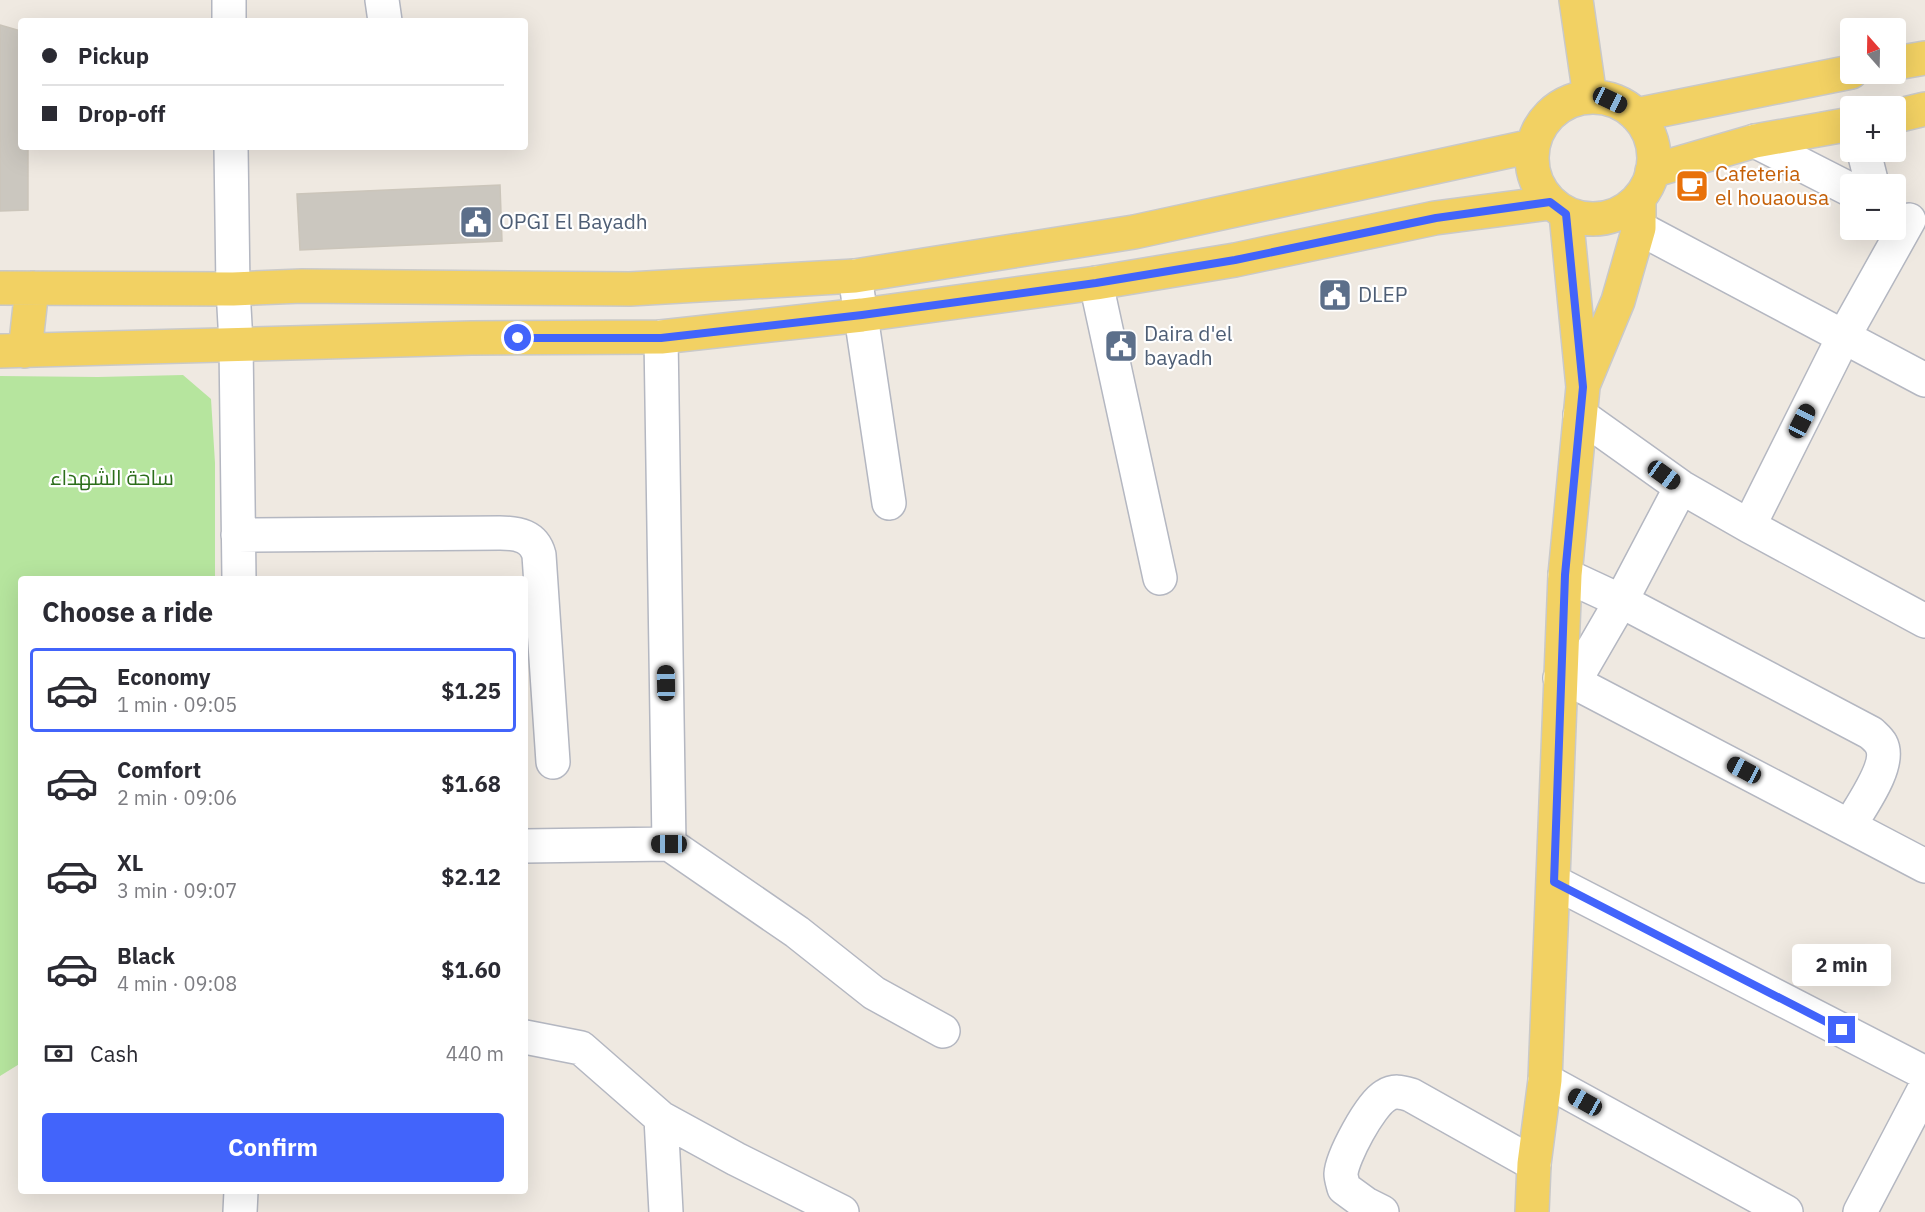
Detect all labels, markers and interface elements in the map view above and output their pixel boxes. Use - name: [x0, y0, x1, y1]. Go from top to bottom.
- north arrow: [1840, 18, 1906, 84]
- map controls: [1840, 18, 1906, 240]
- text: Pickup: [78, 41, 149, 70]
- car: [1590, 84, 1630, 116]
- button: +: [1840, 96, 1906, 162]
- text: Drop-off: [78, 99, 165, 128]
- place label: Cafeteria el houaousa: [1715, 159, 1829, 211]
- cafe icon: Cafeteria el houaousa: [1674, 168, 1710, 204]
- button: −: [1840, 174, 1906, 240]
- public building icon: OPGI El Bayadh: [458, 204, 494, 240]
- place label: OPGI El Bayadh: [499, 207, 648, 235]
- public building icon: DLEP: [1317, 277, 1353, 313]
- place label: DLEP: [1358, 280, 1408, 308]
- place label: Daira d'el bayadh: [1144, 319, 1233, 371]
- route start: [504, 324, 531, 351]
- public building icon: Daira d'el bayadh: [1103, 328, 1139, 364]
- car: [1786, 401, 1818, 441]
- car: [1644, 457, 1684, 493]
- park label: ساحة الشهداء: [50, 463, 174, 491]
- text: Choose a ride: [42, 594, 213, 629]
- text: Economy: [117, 662, 211, 691]
- icon: car: [45, 663, 99, 717]
- car: [657, 665, 675, 701]
- text: $1.25: [441, 676, 501, 705]
- text: 1 min · 09:05: [117, 691, 237, 718]
- car: [1724, 754, 1764, 786]
- text: Comfort: [117, 755, 201, 784]
- icon: car: [45, 756, 99, 810]
- text: $1.68: [441, 769, 501, 798]
- text: 2 min · 09:06: [117, 784, 237, 811]
- car: [651, 835, 687, 853]
- text: XL: [117, 848, 143, 877]
- icon: car: [45, 849, 99, 903]
- text: $2.12: [441, 862, 501, 891]
- text: 3 min · 09:07: [117, 877, 237, 904]
- text: Black: [117, 941, 175, 970]
- icon: car: [45, 942, 99, 996]
- callout: 2 min: [1792, 943, 1892, 985]
- text: 2 min: [1815, 951, 1868, 978]
- text: $1.60: [441, 955, 501, 984]
- text: 4 min · 09:08: [117, 970, 237, 997]
- route end: [1828, 1016, 1855, 1043]
- icon: cash: [42, 1037, 75, 1070]
- text: Cash: [90, 1039, 139, 1068]
- text: 440 m: [446, 1040, 504, 1067]
- car: [1565, 1085, 1605, 1119]
- button: Confirm: [42, 1113, 504, 1182]

